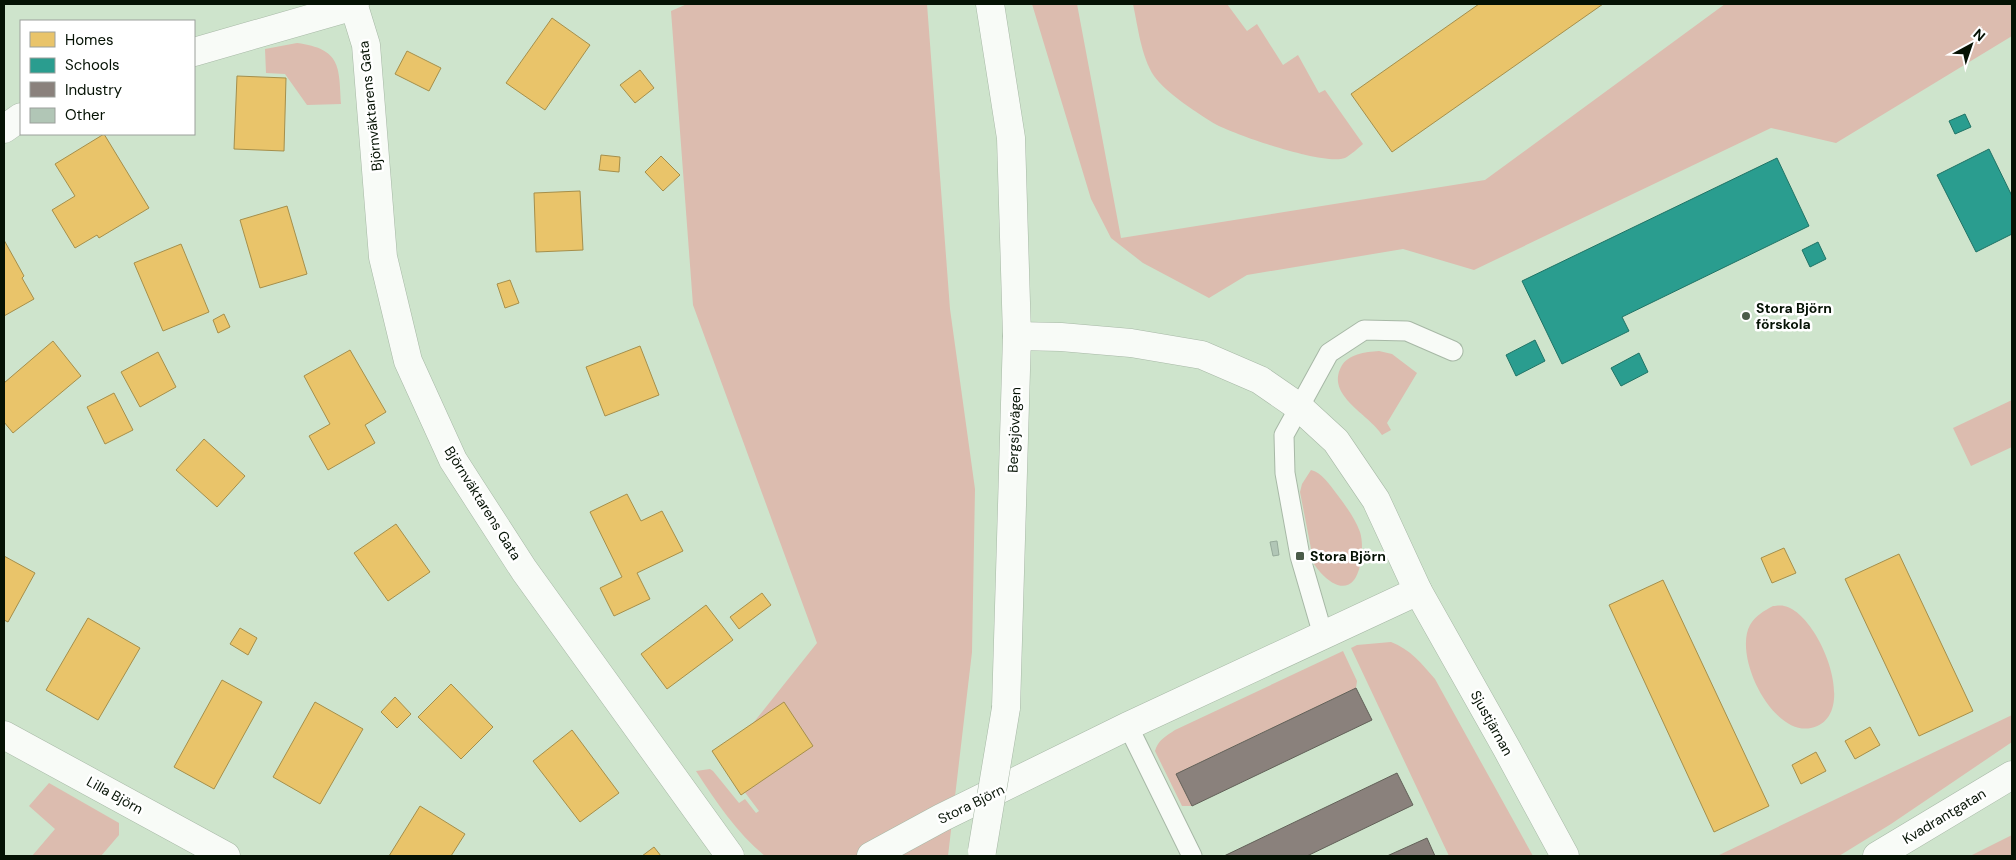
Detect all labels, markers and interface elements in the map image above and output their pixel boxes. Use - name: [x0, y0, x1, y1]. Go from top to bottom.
- legend: [20, 20, 195, 135]
- north arrow: [1946, 20, 1996, 70]
- text: N: [1970, 25, 1989, 45]
- text: Homes: [65, 30, 114, 50]
- street label: Björnväktarens Gata: [354, 40, 386, 172]
- text: Schools: [65, 55, 120, 75]
- text: Industry: [65, 80, 123, 100]
- text: Other: [65, 105, 106, 125]
- place label: Stora Björn förskola: [1756, 299, 1832, 333]
- marker: Stora Björn förskola: [1740, 310, 1752, 322]
- street label: Bergsjövägen: [1004, 387, 1024, 473]
- street label: Björnväktarens Gata: [441, 443, 525, 563]
- place label: Stora Björn: [1310, 547, 1386, 565]
- marker: Stora Björn: [1294, 550, 1306, 562]
- street label: Sjustjärnan: [1467, 687, 1517, 759]
- street label: Lilla Björn: [84, 772, 146, 818]
- street label: Stora Björn: [935, 780, 1007, 828]
- street label: Kvadrantgatan: [1899, 784, 1989, 848]

